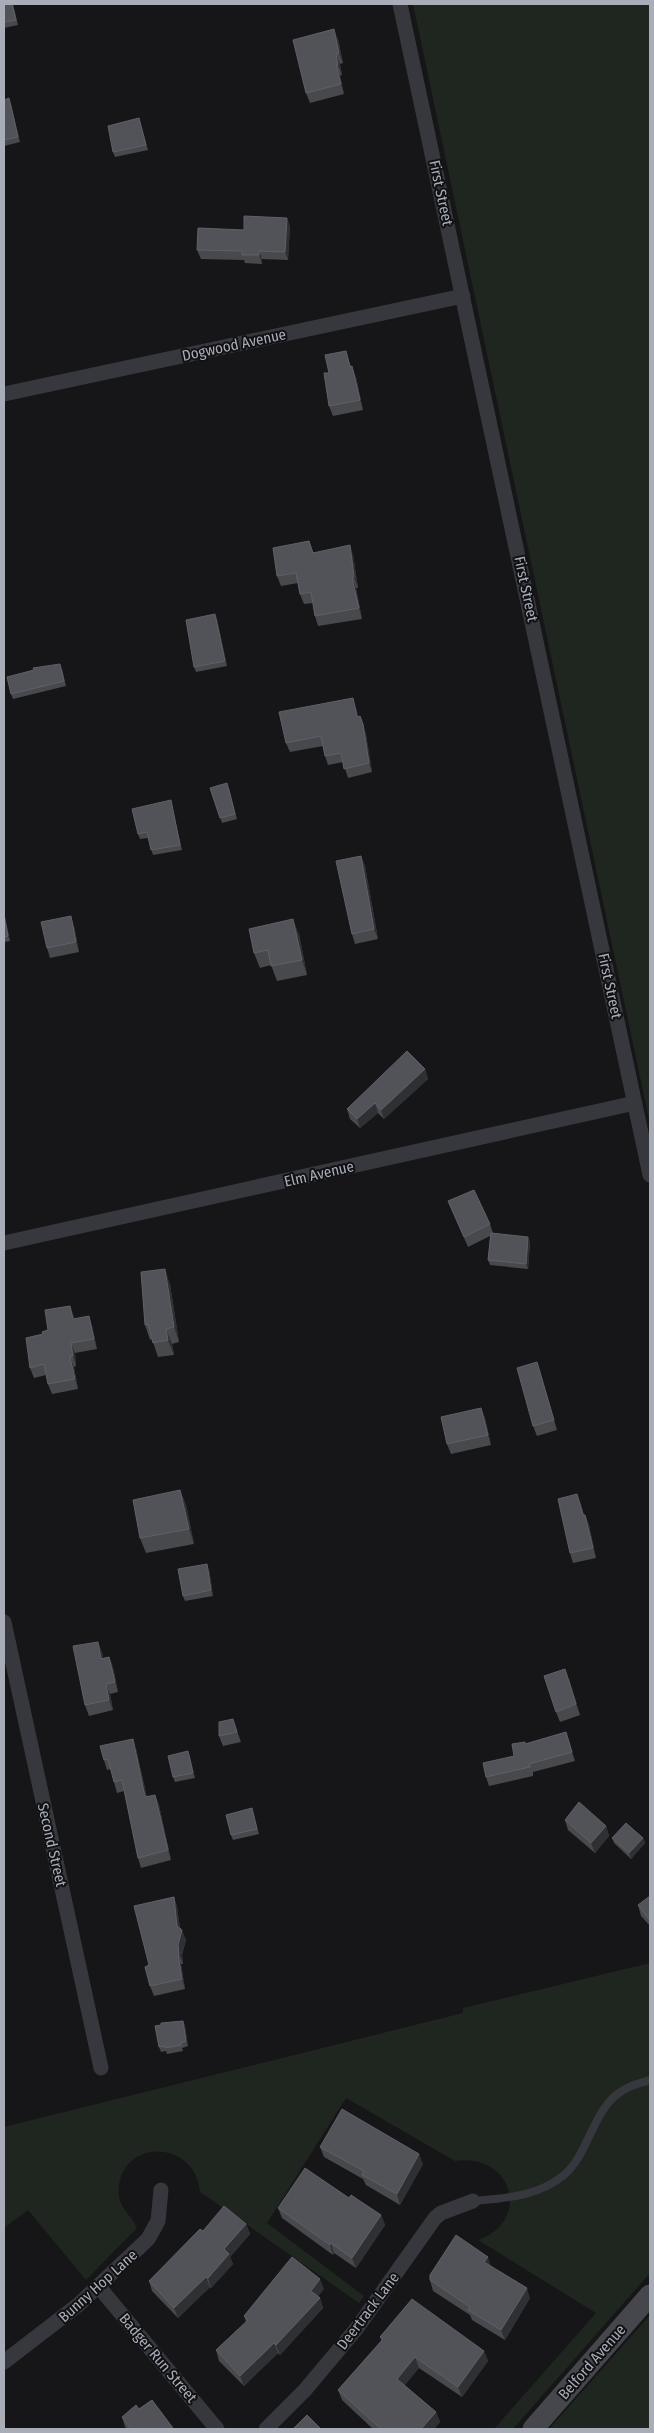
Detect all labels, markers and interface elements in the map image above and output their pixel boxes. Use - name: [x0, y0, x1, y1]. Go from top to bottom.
- street label: First Street: [425, 159, 457, 228]
- street label: Dogwood Avenue: [180, 325, 288, 365]
- street label: First Street: [510, 555, 542, 624]
- street label: First Street: [594, 952, 626, 1021]
- street label: Elm Avenue: [282, 1157, 356, 1191]
- street label: Second Street: [34, 1801, 70, 1889]
- street label: Bunny Hop Lane: [55, 2246, 141, 2326]
- street label: Deertrack Lane: [333, 2269, 403, 2353]
- street label: Badger Run Street: [115, 2310, 201, 2406]
- street label: Belford Avenue: [555, 2321, 629, 2403]

